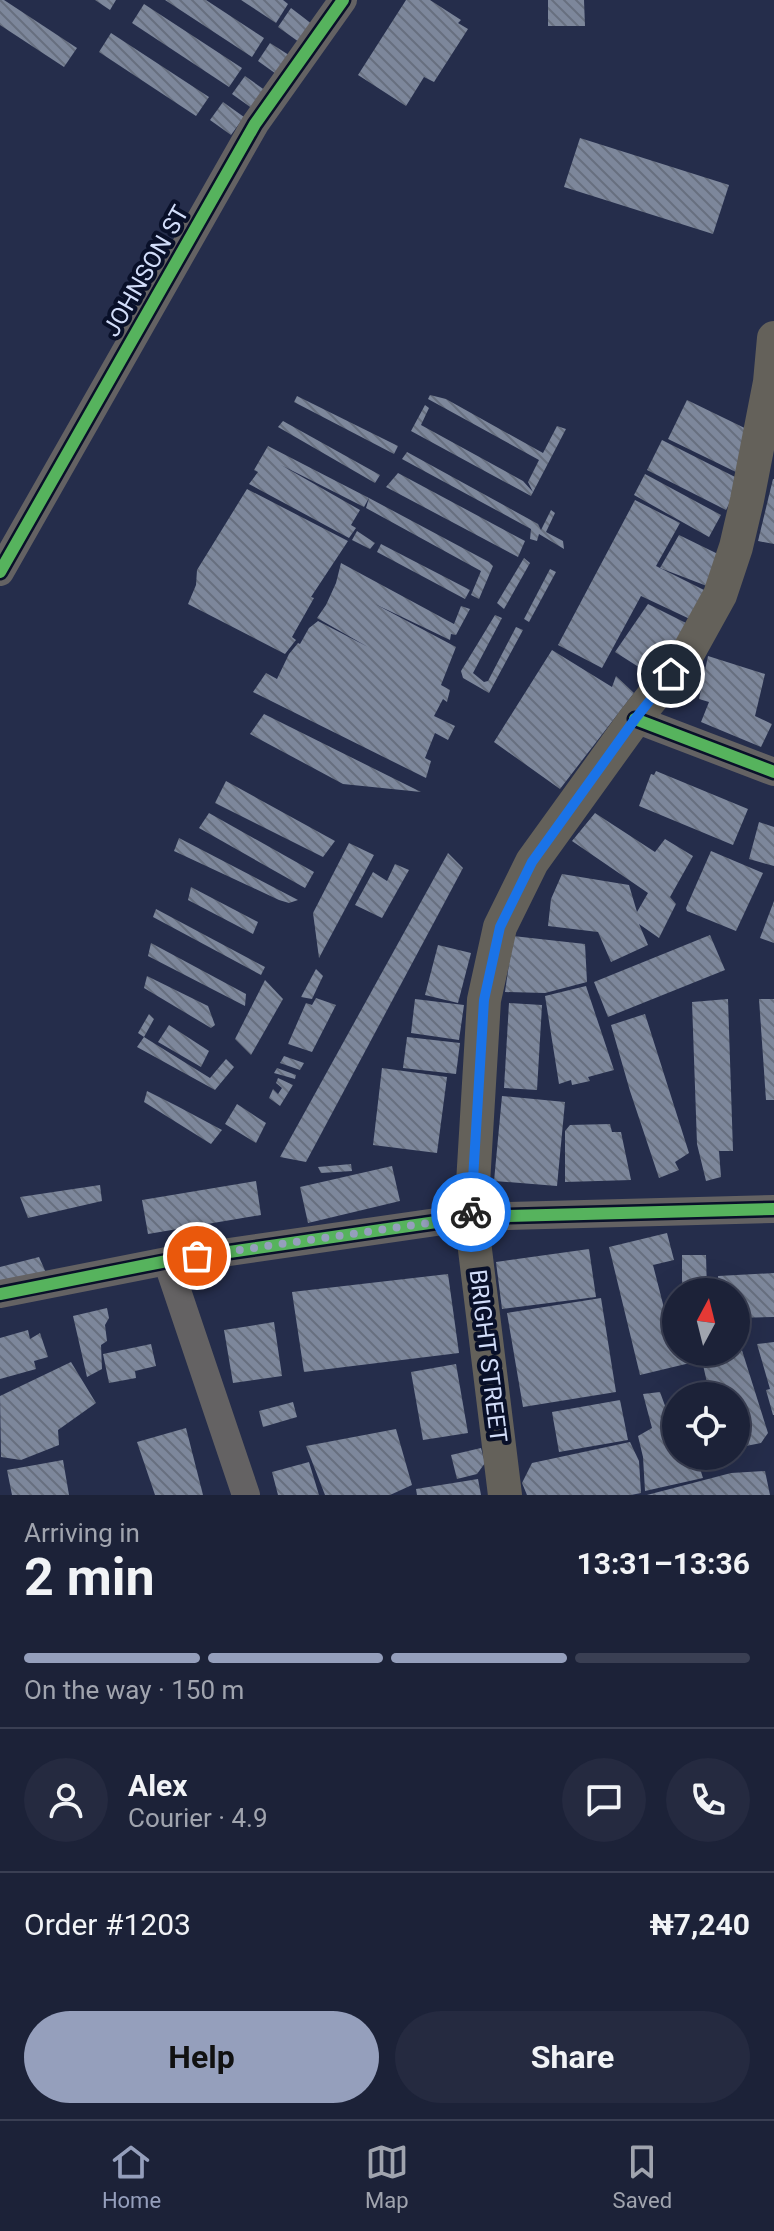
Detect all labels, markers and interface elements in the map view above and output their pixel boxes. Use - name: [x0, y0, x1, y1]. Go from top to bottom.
- street label: JOHNSON ST: [97, 201, 195, 341]
- pin: [637, 640, 705, 708]
- icon: home: [649, 652, 693, 696]
- courier: [431, 1172, 511, 1252]
- icon: bike: [449, 1190, 493, 1234]
- pin: [163, 1222, 231, 1290]
- icon: bag: [175, 1234, 219, 1278]
- street label: BRIGHT STREET: [463, 1268, 513, 1444]
- north arrow: [662, 1278, 750, 1366]
- map controls: [662, 1278, 750, 1470]
- button: locate: [662, 1382, 750, 1470]
- text: Arriving in: [24, 1518, 140, 1548]
- text: 13:31–13:36: [576, 1546, 750, 1581]
- text: 2 min: [24, 1547, 155, 1608]
- text: On the way · 150 m: [24, 1675, 244, 1705]
- button: person: [24, 1758, 108, 1842]
- button: chat: [562, 1758, 646, 1842]
- button: phone: [666, 1758, 750, 1842]
- text: Alex: [128, 1768, 188, 1803]
- text: Courier · 4.9: [128, 1803, 268, 1833]
- text: Order #1203: [24, 1907, 191, 1942]
- text: ₦7,240: [649, 1907, 750, 1942]
- button: Help: [24, 2011, 379, 2103]
- button: Share: [395, 2011, 750, 2103]
- tab: Home: [102, 2140, 161, 2213]
- tab: Map: [365, 2140, 409, 2213]
- tab: Saved: [613, 2140, 672, 2213]

